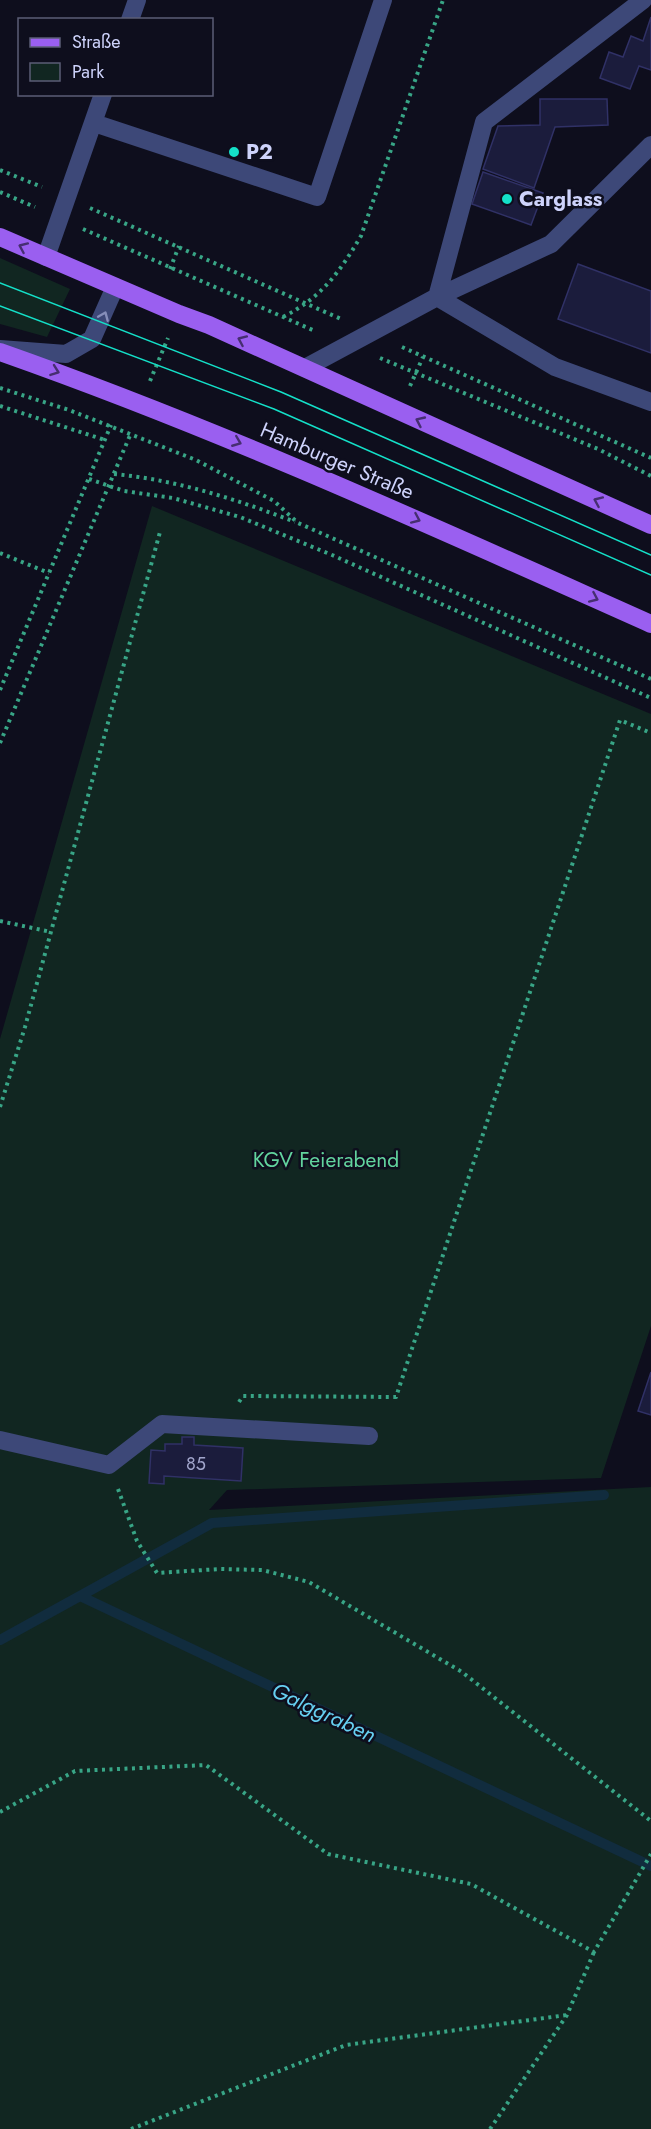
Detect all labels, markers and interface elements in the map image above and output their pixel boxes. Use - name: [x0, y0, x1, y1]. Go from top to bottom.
- legend: [18, 18, 213, 96]
- text: Straße: [72, 29, 120, 55]
- text: Park: [72, 59, 104, 85]
- place label: P2: [246, 137, 273, 167]
- marker: P2: [227, 145, 241, 159]
- place label: Carglass: [519, 184, 603, 214]
- marker: Carglass: [500, 192, 514, 206]
- one-way arrow: [19, 242, 30, 254]
- one-way arrow: [97, 312, 109, 323]
- one-way arrow: [238, 335, 249, 347]
- one-way arrow: [49, 364, 60, 377]
- street label: Hamburger Straße: [256, 415, 419, 507]
- one-way arrow: [415, 416, 426, 428]
- one-way arrow: [230, 435, 241, 447]
- one-way arrow: [593, 496, 604, 508]
- one-way arrow: [409, 512, 420, 524]
- one-way arrow: [588, 591, 599, 603]
- park label: KGV Feierabend: [253, 1145, 399, 1175]
- house number: 85: [186, 1451, 206, 1477]
- water label: Galggraben: [267, 1674, 381, 1750]

